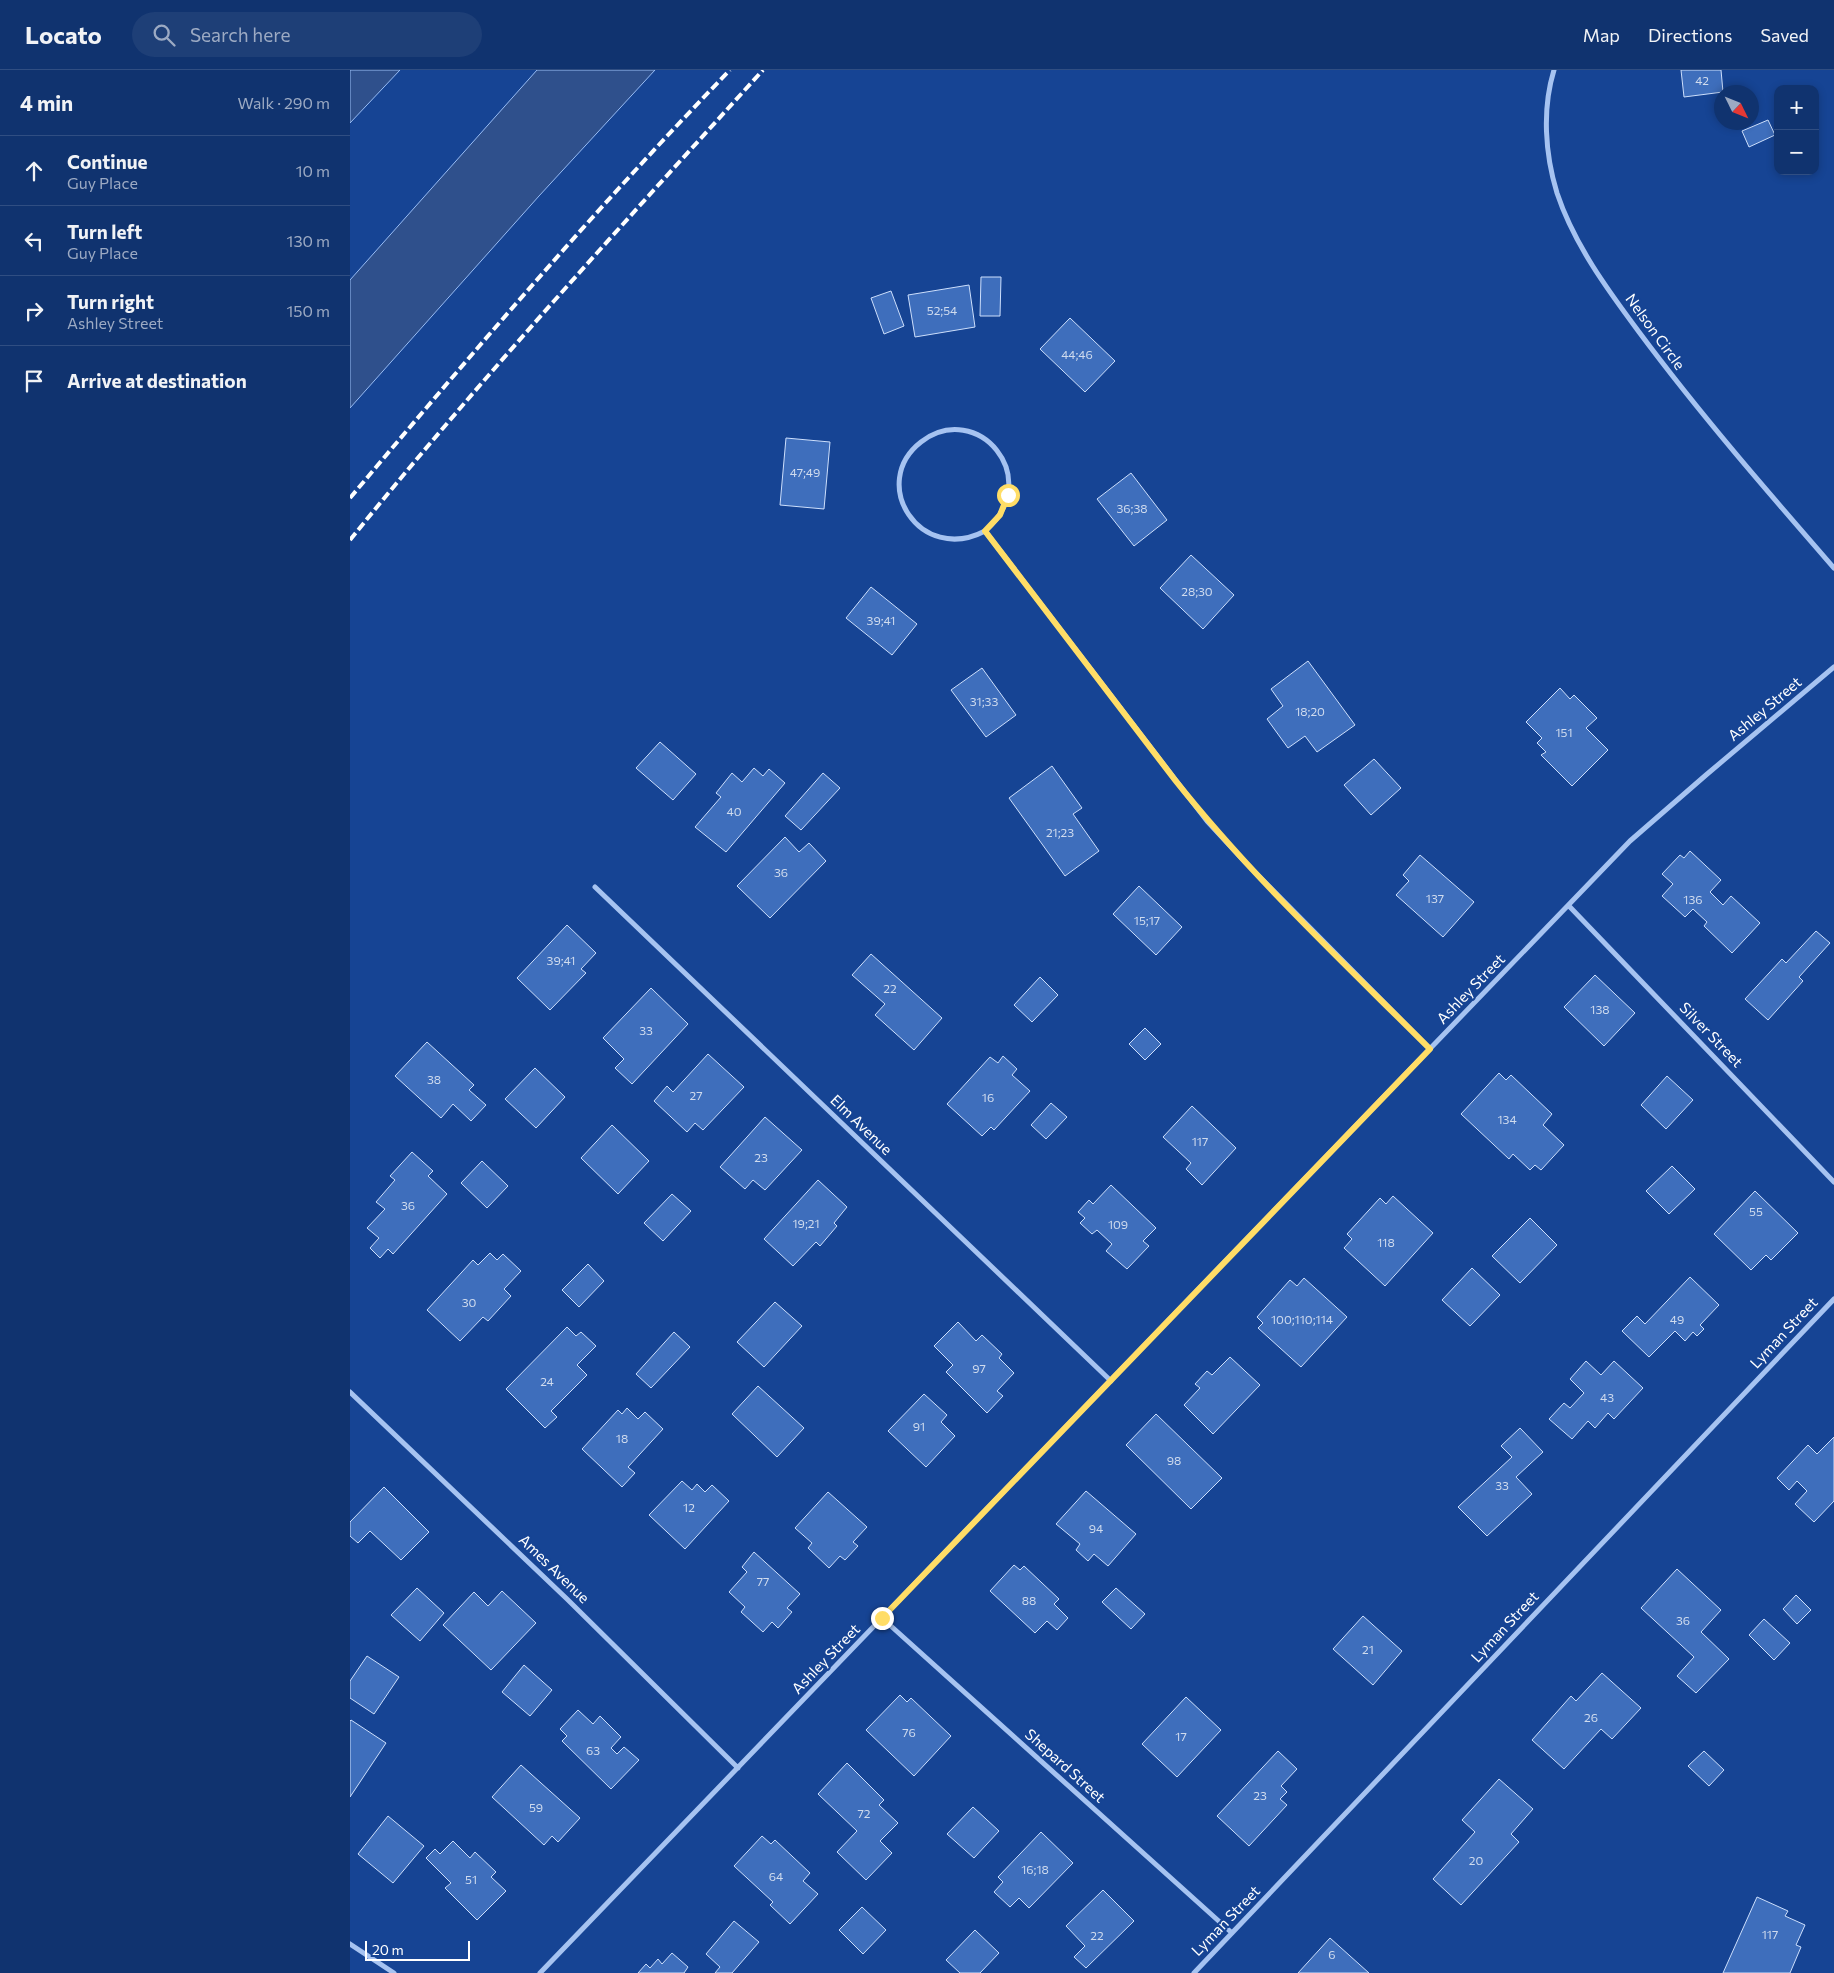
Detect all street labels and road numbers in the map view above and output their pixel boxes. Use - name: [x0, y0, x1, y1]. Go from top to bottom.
- street label: Nelson Circle: [1622, 290, 1689, 373]
- street label: Ashley Street: [1724, 672, 1805, 744]
- street label: Ashley Street: [1432, 950, 1508, 1027]
- street label: Silver Street: [1676, 998, 1747, 1070]
- street label: Elm Avenue: [827, 1090, 896, 1158]
- street label: Lyman Street: [1746, 1293, 1821, 1372]
- street label: Ames Avenue: [516, 1530, 594, 1606]
- street label: Lyman Street: [1467, 1587, 1542, 1666]
- street label: Ashley Street: [787, 1620, 863, 1697]
- street label: Shepard Street: [1022, 1725, 1109, 1806]
- street label: Lyman Street: [1187, 1881, 1263, 1959]

